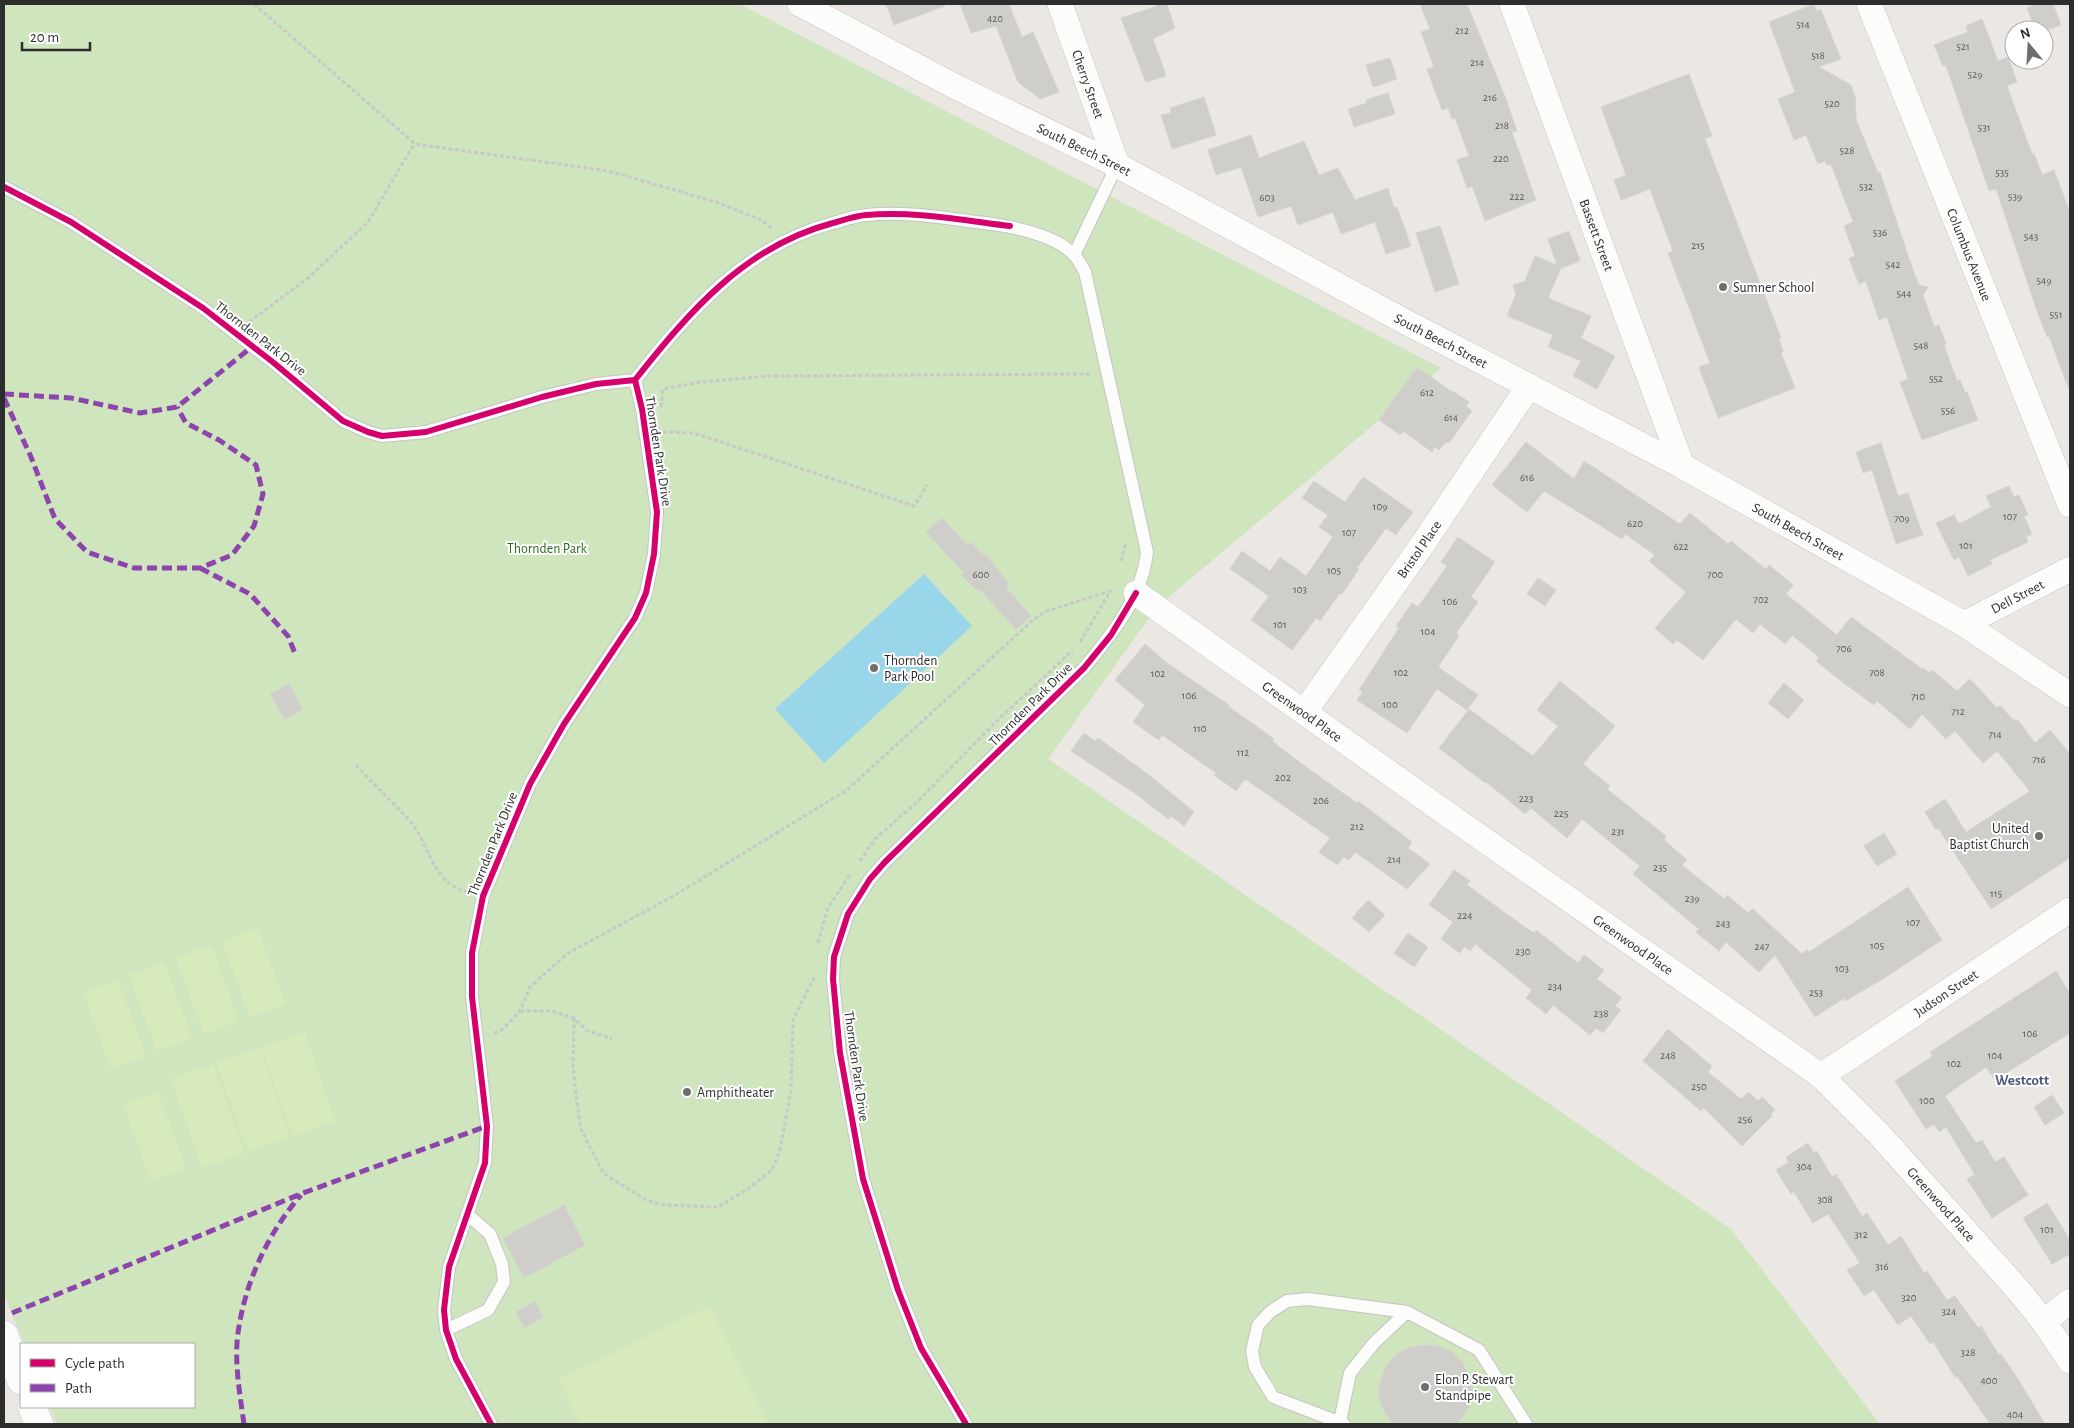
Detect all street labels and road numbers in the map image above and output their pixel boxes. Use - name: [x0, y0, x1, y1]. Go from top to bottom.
- street label: Cherry Street: [1069, 48, 1106, 121]
- street label: South Beech Street: [1034, 121, 1133, 179]
- street label: Bassett Street: [1576, 198, 1616, 273]
- street label: Columbus Avenue: [1944, 207, 1993, 303]
- street label: Thornden Park Drive: [212, 299, 309, 379]
- street label: South Beech Street: [1392, 311, 1490, 371]
- street label: Thornden Park Drive: [642, 395, 674, 507]
- street label: South Beech Street: [1749, 501, 1846, 563]
- street label: Bristol Place: [1395, 518, 1444, 581]
- street label: Dell Street: [1989, 577, 2047, 617]
- street label: Thornden Park Drive: [986, 660, 1075, 749]
- street label: Greenwood Place: [1259, 679, 1344, 745]
- street label: Thornden Park Drive: [466, 790, 520, 899]
- street label: Greenwood Place: [1590, 912, 1675, 978]
- street label: Judson Street: [1912, 967, 1981, 1020]
- street label: Thornden Park Drive: [841, 1010, 871, 1122]
- street label: Greenwood Place: [1904, 1165, 1977, 1244]

